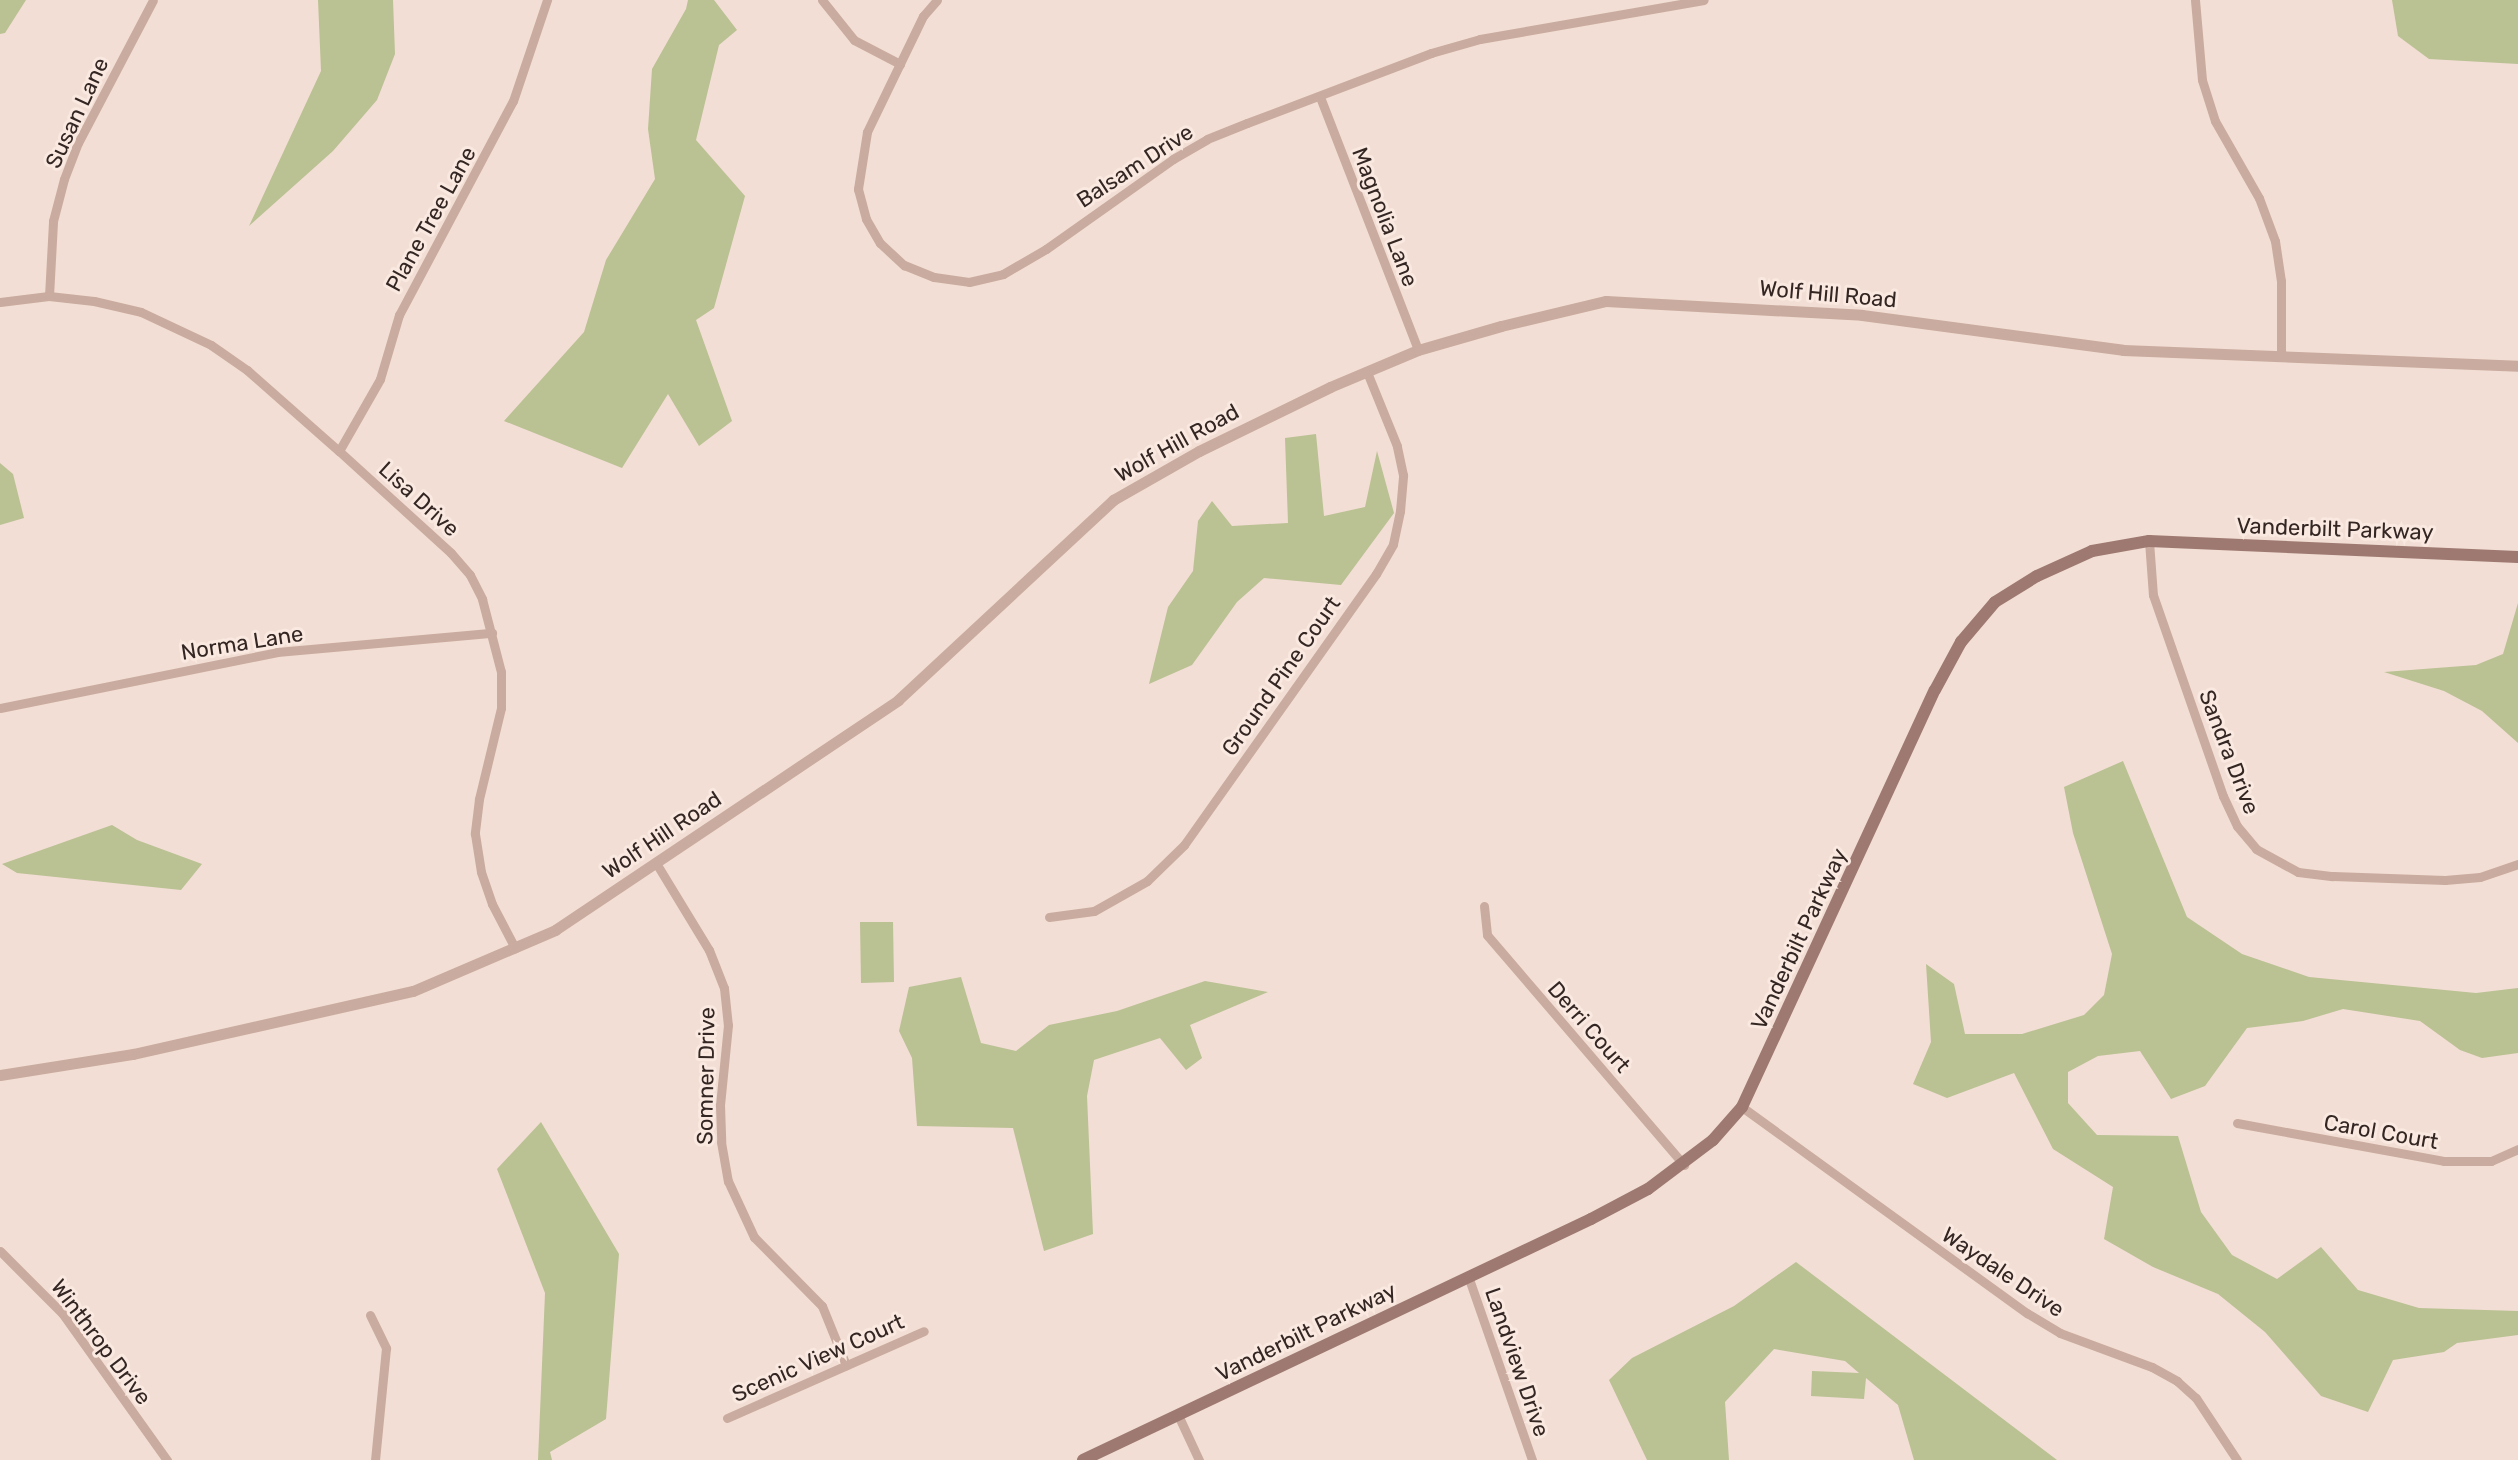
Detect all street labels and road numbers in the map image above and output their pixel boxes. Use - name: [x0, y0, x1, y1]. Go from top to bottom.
- street label: Susan Lane: [40, 53, 114, 173]
- street label: Balsam Drive: [1072, 119, 1198, 213]
- street label: Plane Tree Lane: [380, 142, 482, 296]
- street label: Magnolia Lane: [1346, 144, 1424, 290]
- street label: Wolf Hill Road: [1758, 275, 1898, 313]
- street label: Wolf Hill Road: [1110, 398, 1244, 488]
- street label: Lisa Drive: [373, 456, 465, 542]
- street label: Vanderbilt Parkway: [2236, 512, 2434, 546]
- street label: Ground Pine Court: [1216, 591, 1346, 761]
- street label: Norma Lane: [179, 620, 305, 666]
- street label: Sandra Drive: [2193, 686, 2265, 818]
- street label: Wolf Hill Road: [597, 785, 727, 885]
- street label: Vanderbilt Parkway: [1745, 844, 1853, 1034]
- street label: Derri Court: [1542, 976, 1636, 1078]
- street label: Somner Drive: [692, 1007, 720, 1145]
- street label: Carol Court: [2322, 1109, 2440, 1155]
- street label: Waydale Drive: [1937, 1221, 2069, 1323]
- street label: Winthrop Drive: [45, 1274, 157, 1410]
- street label: Vanderbilt Parkway: [1212, 1277, 1400, 1387]
- street label: Landview Drive: [1479, 1284, 1555, 1440]
- street label: Scenic View Court: [727, 1308, 909, 1408]

